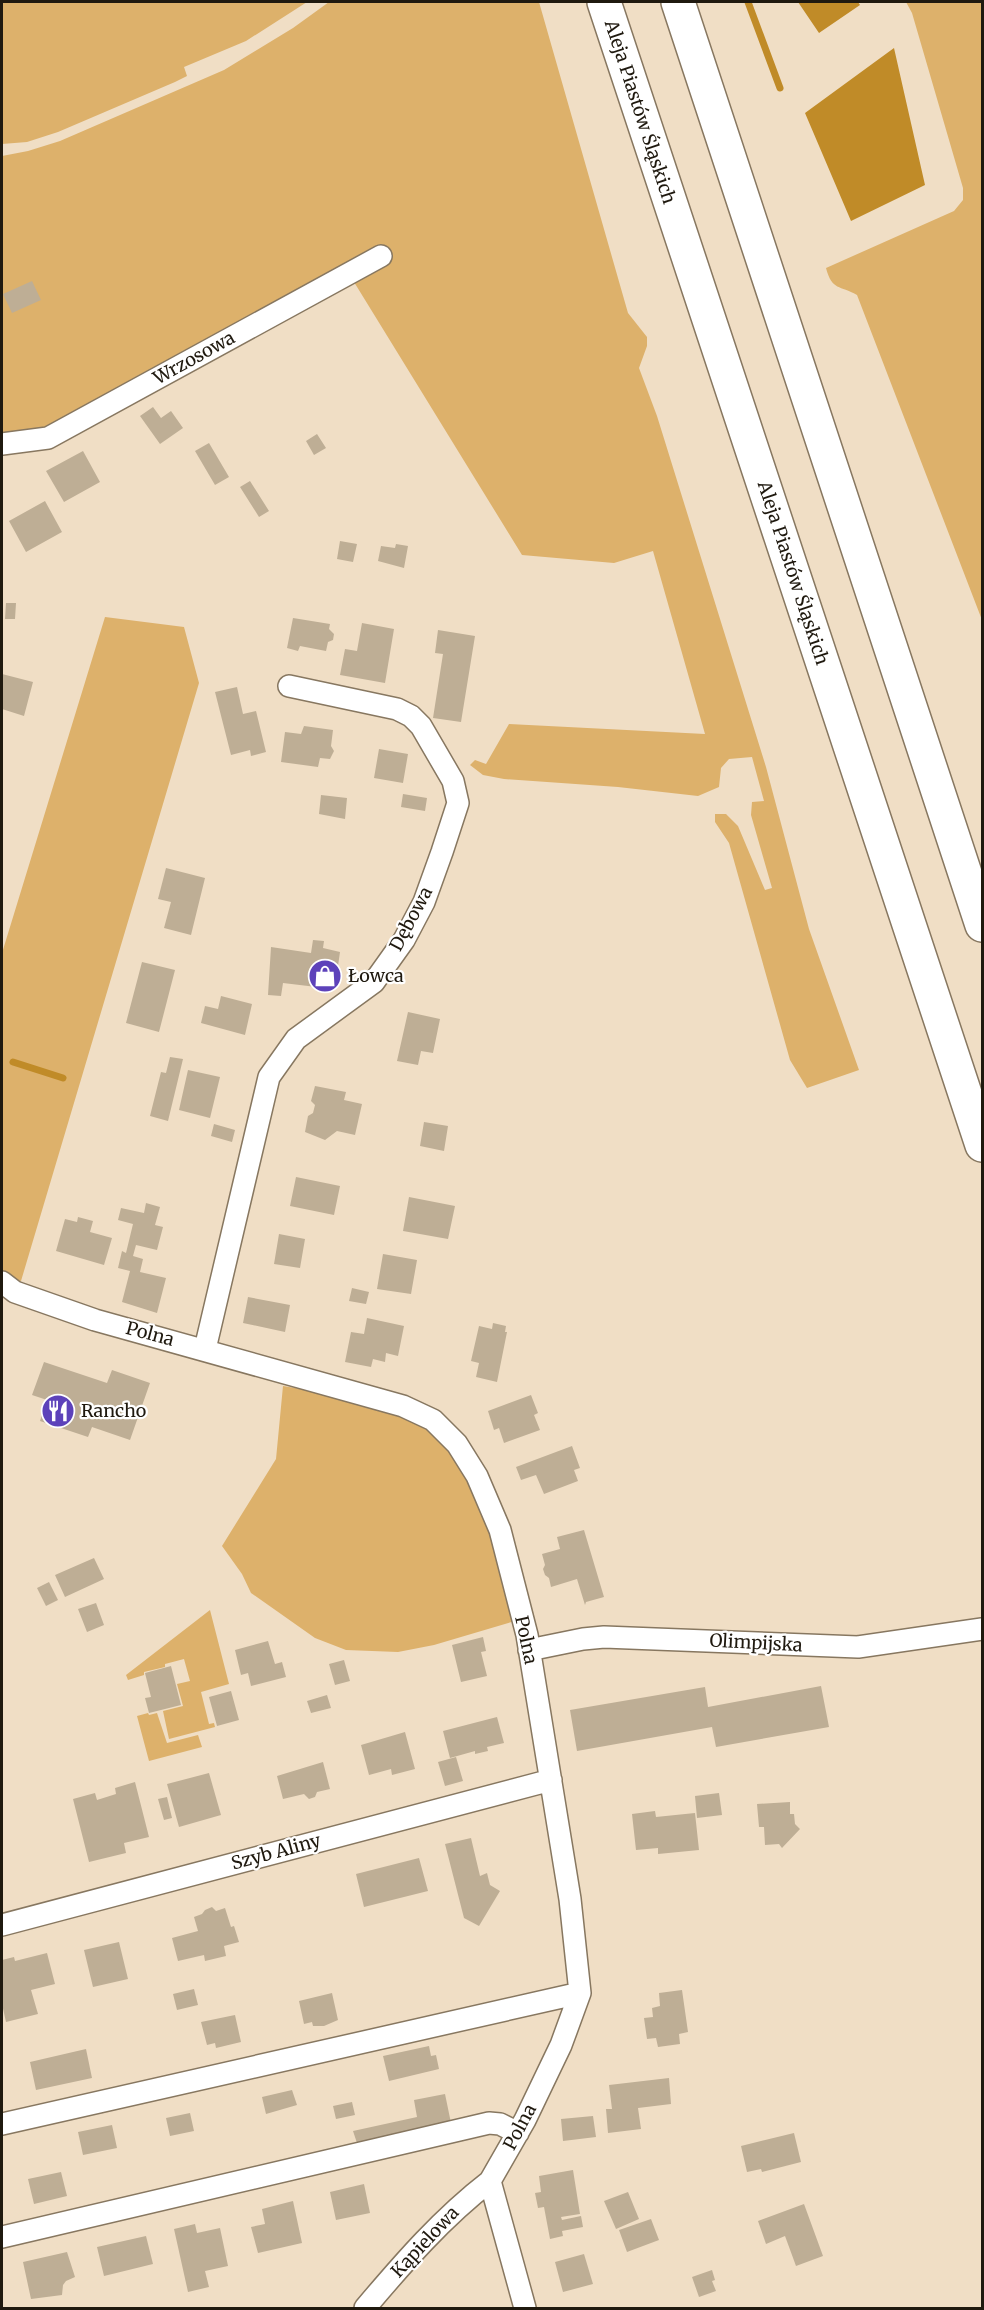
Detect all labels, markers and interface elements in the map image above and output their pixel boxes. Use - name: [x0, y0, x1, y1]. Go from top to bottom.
- street label: Aleja Piastów Śląskich: [600, 16, 681, 207]
- street label: Wrzosowa: [148, 326, 239, 390]
- street label: Aleja Piastów Śląskich: [753, 477, 834, 668]
- street label: Dębowa: [384, 882, 437, 955]
- shop icon: Łowca: [307, 958, 343, 994]
- place label: Łowca: [348, 964, 404, 987]
- street label: Polna: [124, 1316, 177, 1351]
- restaurant icon: Rancho: [40, 1393, 76, 1429]
- place label: Rancho: [81, 1399, 146, 1422]
- street label: Polna: [510, 1614, 543, 1667]
- street label: Olimpijska: [709, 1629, 803, 1656]
- street label: Szyb Aliny: [229, 1828, 324, 1875]
- street label: Polna: [498, 2099, 541, 2154]
- street label: Kąpielowa: [386, 2201, 464, 2282]

